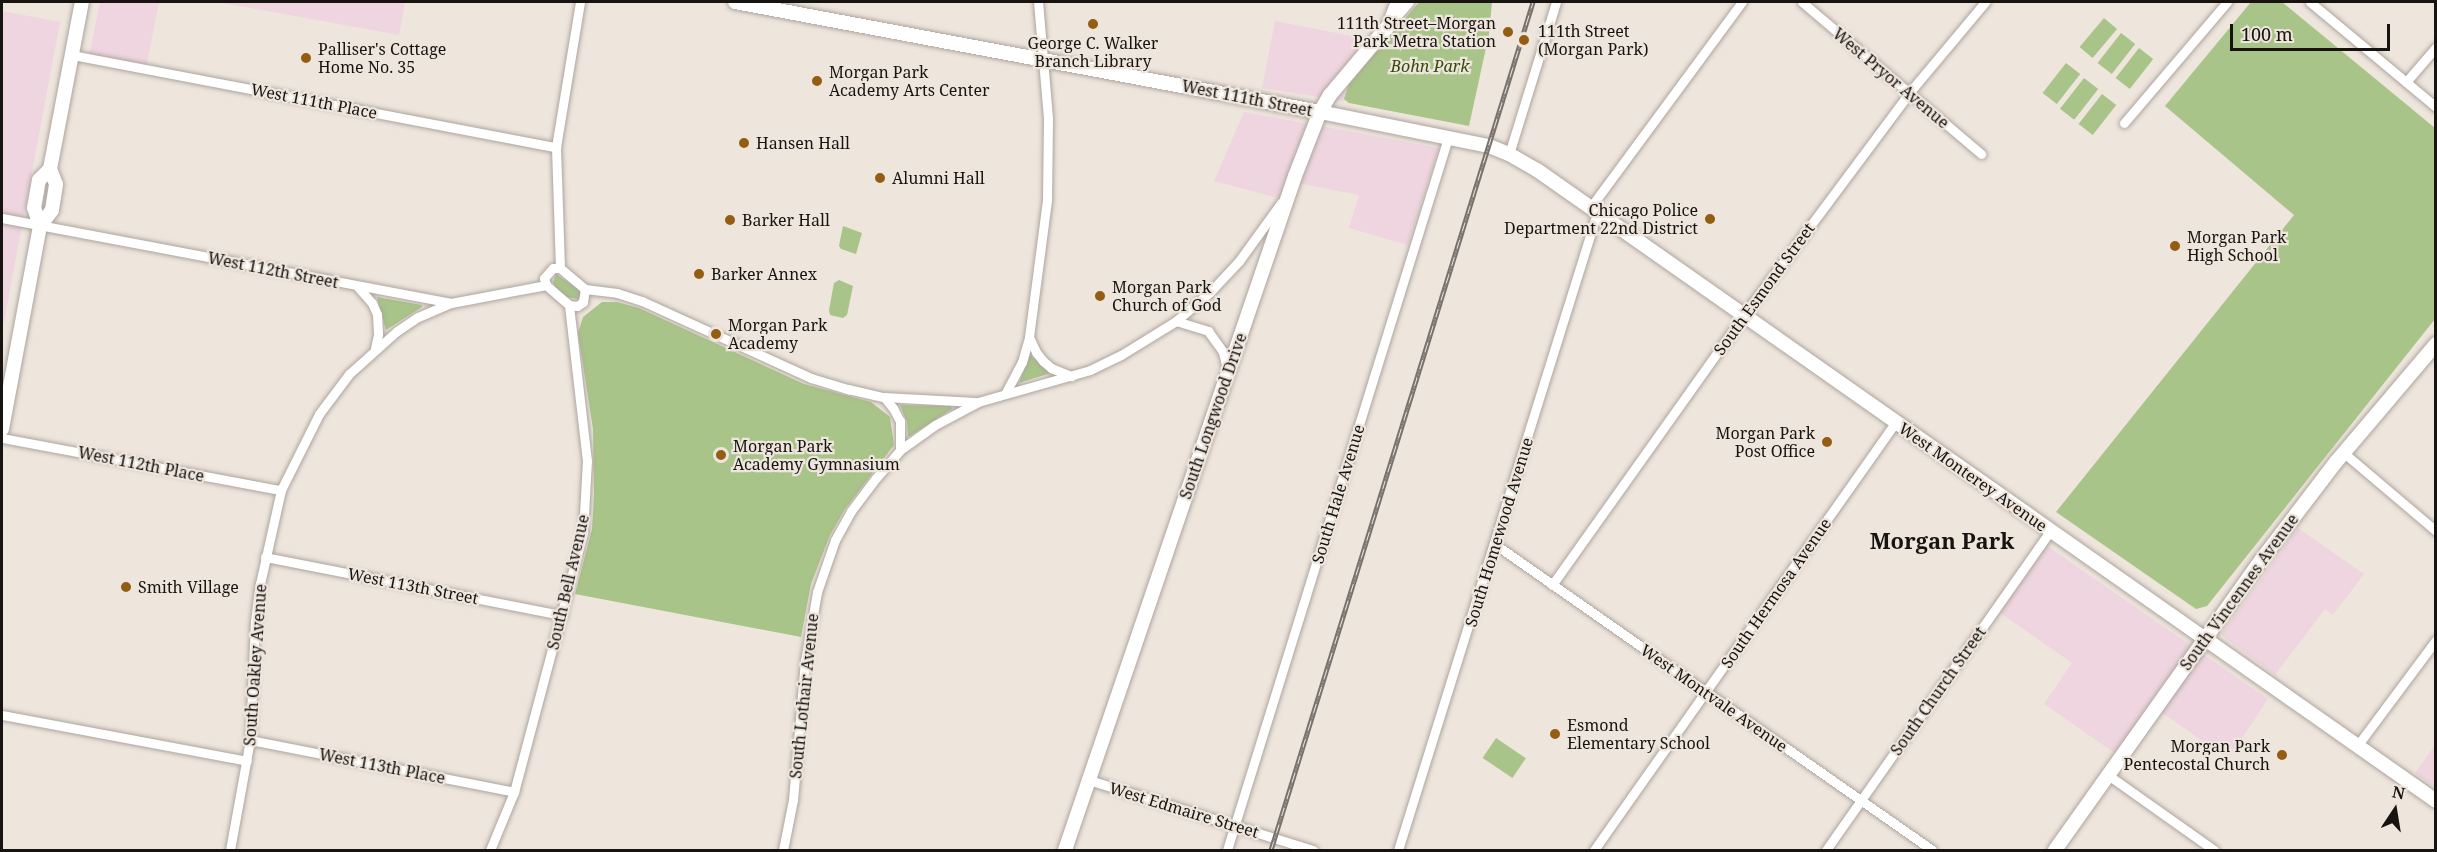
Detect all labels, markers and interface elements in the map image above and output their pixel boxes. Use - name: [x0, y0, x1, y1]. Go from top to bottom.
- scale bar: [2233, 12, 2394, 50]
- place label: 111th Street–Morgan Park Metra Station: [1337, 13, 1496, 51]
- marker: George C. Walker Branch Library: [1086, 17, 1100, 31]
- place label: 111th Street (Morgan Park): [1538, 21, 1649, 59]
- text: 100 m: [2241, 22, 2293, 46]
- street label: West Pryor Avenue: [1829, 24, 1953, 132]
- marker: 111th Street–Morgan Park Metra Station: [1501, 25, 1515, 39]
- marker: 111th Street (Morgan Park): [1515, 31, 1533, 49]
- place label: George C. Walker Branch Library: [1028, 33, 1158, 71]
- place label: Palliser's Cottage Home No. 35: [318, 39, 446, 77]
- marker: Palliser's Cottage Home No. 35: [299, 51, 313, 65]
- park label: Bohn Park: [1391, 56, 1469, 76]
- place label: Morgan Park Academy Arts Center: [829, 62, 989, 100]
- marker: Morgan Park Academy Arts Center: [810, 74, 824, 88]
- street label: West 111th Street: [1180, 76, 1314, 120]
- street label: West 111th Place: [249, 79, 379, 123]
- place label: Hansen Hall: [756, 133, 850, 153]
- marker: Hansen Hall: [737, 136, 751, 150]
- place label: Alumni Hall: [892, 168, 985, 188]
- marker: Alumni Hall: [873, 171, 887, 185]
- place label: Chicago Police Department 22nd District: [1504, 200, 1698, 238]
- place label: Barker Hall: [742, 210, 830, 230]
- marker: Chicago Police Department 22nd District: [1703, 212, 1717, 226]
- marker: Barker Hall: [723, 213, 737, 227]
- street label: South Esmond Street: [1710, 219, 1818, 359]
- place label: Morgan Park High School: [2187, 227, 2286, 265]
- marker: Morgan Park High School: [2168, 239, 2182, 253]
- street label: West 112th Street: [206, 248, 340, 292]
- place label: Barker Annex: [711, 264, 817, 284]
- marker: Barker Annex: [692, 267, 706, 281]
- place label: Morgan Park Church of God: [1112, 277, 1222, 315]
- marker: Morgan Park Church of God: [1093, 289, 1107, 303]
- place label: Morgan Park Academy: [728, 315, 827, 353]
- marker: Morgan Park Academy: [709, 327, 723, 341]
- street label: South Longwood Drive: [1176, 330, 1250, 502]
- street label: West Monterey Avenue: [1895, 418, 2051, 536]
- street label: South Hale Avenue: [1308, 422, 1368, 566]
- place label: Morgan Park Post Office: [1716, 423, 1815, 461]
- street label: South Homewood Avenue: [1461, 435, 1537, 629]
- marker: Morgan Park Post Office: [1820, 435, 1834, 449]
- place label: Morgan Park Academy Gymnasium: [733, 436, 900, 474]
- street label: West 112th Place: [76, 442, 206, 486]
- marker: Morgan Park Academy Gymnasium: [714, 448, 728, 462]
- street label: South Vincennes Avenue: [2176, 510, 2302, 674]
- street label: South Bell Avenue: [543, 512, 593, 652]
- street label: South Hermosa Avenue: [1717, 514, 1835, 672]
- district label: Morgan Park: [1870, 528, 2014, 554]
- street label: West 113th Street: [346, 564, 480, 608]
- place label: Smith Village: [138, 577, 239, 597]
- marker: Smith Village: [119, 580, 133, 594]
- street label: South Oakley Avenue: [240, 583, 270, 747]
- street label: South Lothair Avenue: [786, 612, 822, 780]
- street label: South Church Street: [1886, 623, 1990, 759]
- street label: West Montvale Avenue: [1637, 640, 1791, 756]
- place label: Esmond Elementary School: [1567, 715, 1710, 753]
- marker: Esmond Elementary School: [1548, 727, 1562, 741]
- place label: Morgan Park Pentecostal Church: [2123, 736, 2270, 774]
- street label: West 113th Place: [317, 744, 447, 788]
- marker: Morgan Park Pentecostal Church: [2275, 748, 2289, 762]
- street label: West Edmaire Street: [1107, 778, 1261, 842]
- north arrow: [2365, 780, 2425, 840]
- text: N: [2390, 780, 2407, 804]

